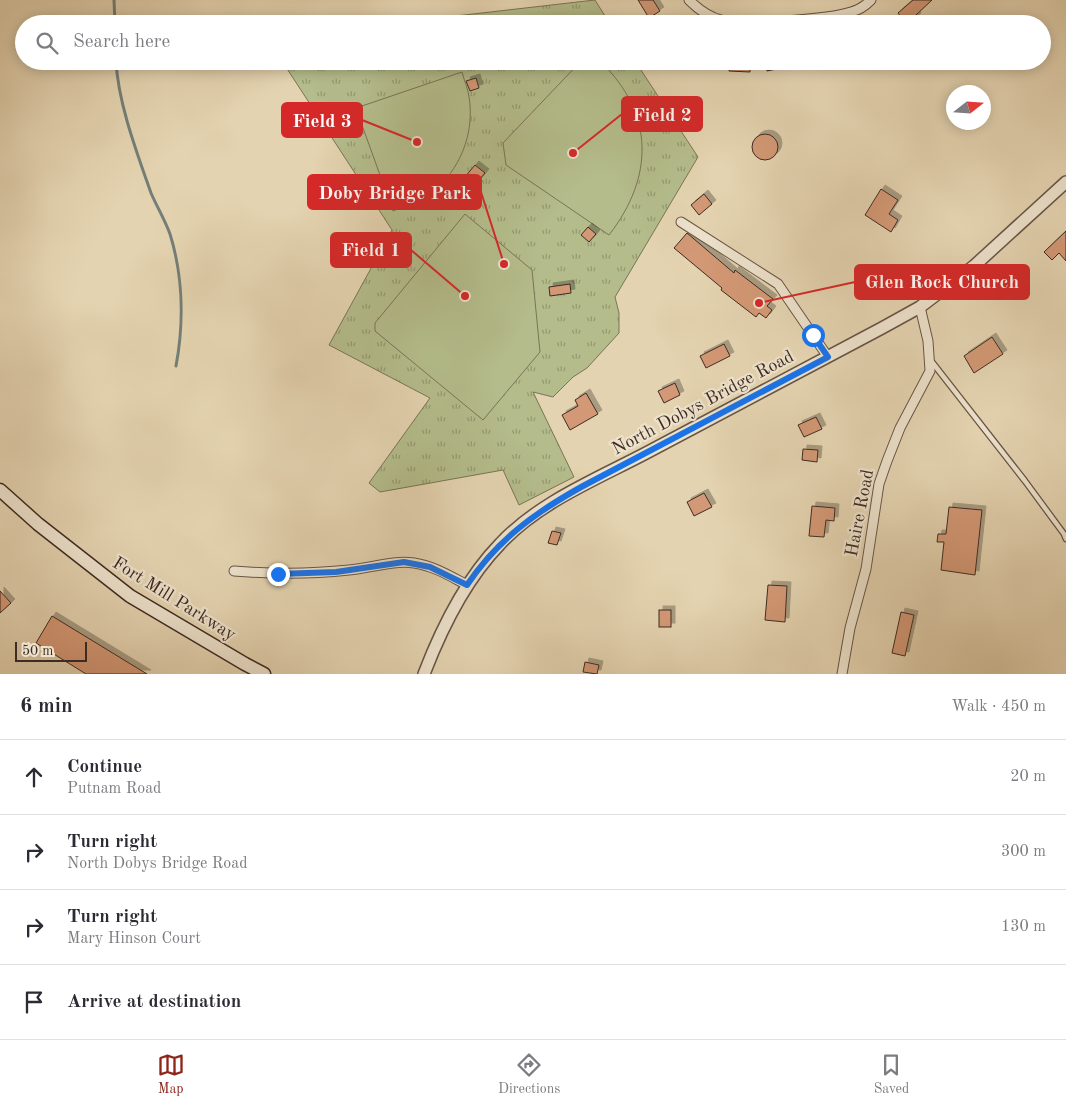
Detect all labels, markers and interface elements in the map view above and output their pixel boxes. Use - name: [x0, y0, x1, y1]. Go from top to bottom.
- search box: [15, 15, 1051, 70]
- icon: search: [33, 29, 61, 57]
- text: Search here: [73, 33, 170, 52]
- north arrow: [946, 85, 991, 130]
- callout: Field 2: [622, 97, 702, 131]
- callout: Field 3: [282, 103, 362, 137]
- text: Field 2: [632, 107, 692, 126]
- text: Field 3: [292, 113, 352, 132]
- callout: Doby Bridge Park: [308, 175, 481, 209]
- text: Doby Bridge Park: [318, 185, 472, 204]
- callout: Field 1: [331, 233, 411, 267]
- text: Field 1: [341, 242, 401, 261]
- callout: Glen Rock Church: [855, 265, 1029, 299]
- text: Glen Rock Church: [865, 274, 1019, 293]
- route start: [802, 324, 825, 347]
- street label: North Dobys Bridge Road: [609, 347, 797, 459]
- street label: Haire Road: [843, 468, 877, 558]
- street label: Fort Mill Parkway: [109, 554, 239, 644]
- route end: [267, 563, 290, 586]
- scale bar: [15, 639, 88, 662]
- text: 50 m: [22, 644, 53, 658]
- text: 6 min: [20, 696, 73, 717]
- text: Walk · 450 m: [951, 699, 1046, 715]
- text: Continue: [67, 758, 142, 777]
- icon: ahead: [20, 763, 48, 791]
- text: 20 m: [1010, 769, 1046, 785]
- text: Putnam Road: [67, 781, 161, 797]
- text: Turn right: [67, 833, 157, 852]
- icon: right: [20, 838, 48, 866]
- text: 300 m: [1001, 844, 1046, 860]
- text: North Dobys Bridge Road: [67, 856, 248, 872]
- text: Turn right: [67, 908, 157, 927]
- icon: right: [20, 913, 48, 941]
- text: 130 m: [1001, 919, 1046, 935]
- text: Mary Hinson Court: [67, 931, 201, 947]
- icon: arrive: [20, 988, 48, 1016]
- text: Arrive at destination: [67, 993, 241, 1012]
- tab: Map: [157, 1051, 185, 1098]
- tab: Directions: [498, 1051, 560, 1098]
- tab: Saved: [874, 1051, 909, 1098]

